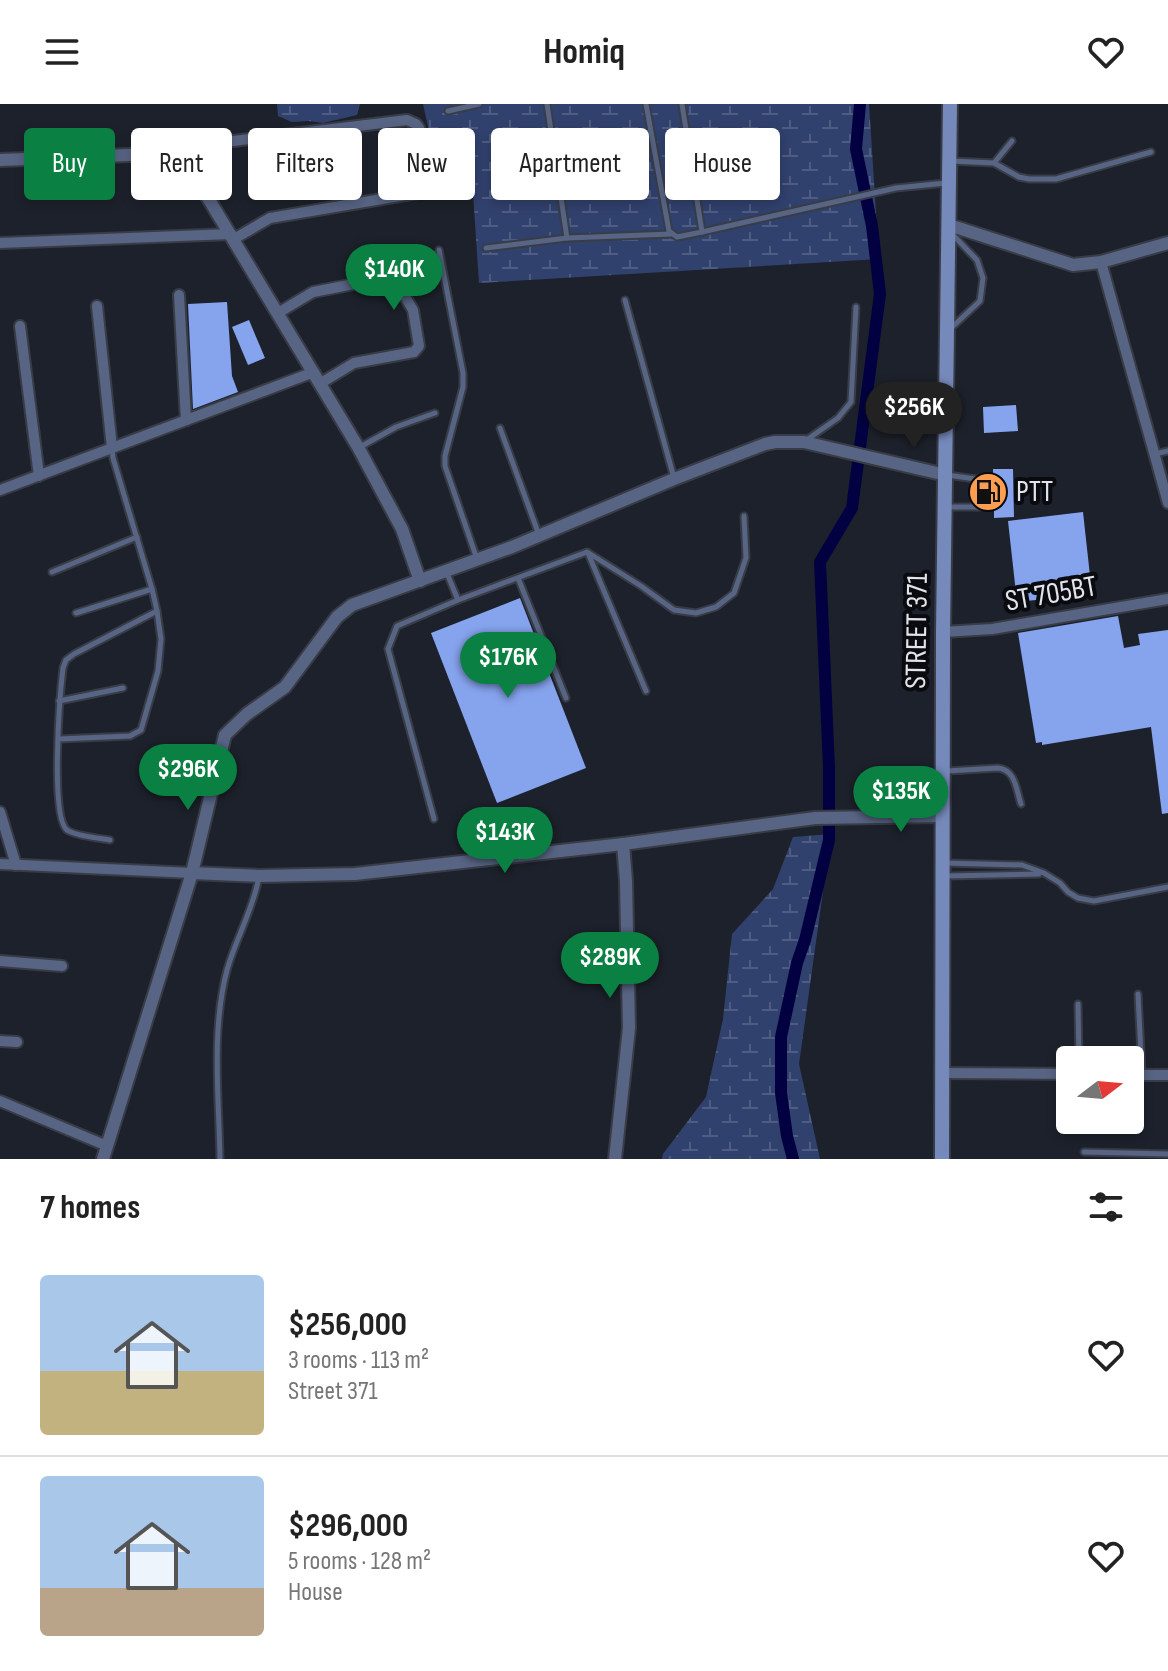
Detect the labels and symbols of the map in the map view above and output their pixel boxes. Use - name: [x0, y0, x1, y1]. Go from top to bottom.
- pin: $140K: [338, 244, 450, 312]
- pin: $256K: [858, 382, 970, 450]
- fuel station icon: PTT: [967, 471, 1009, 513]
- place label: PTT: [1016, 474, 1053, 510]
- street label: ST 705BT: [1002, 568, 1100, 620]
- street label: STREET 371: [898, 572, 936, 689]
- pin: $176K: [452, 632, 564, 700]
- pin: $296K: [132, 744, 244, 812]
- pin: $135K: [845, 766, 957, 834]
- pin: $143K: [449, 807, 561, 875]
- pin: $289K: [554, 932, 666, 1000]
- north arrow: [1056, 1046, 1144, 1134]

